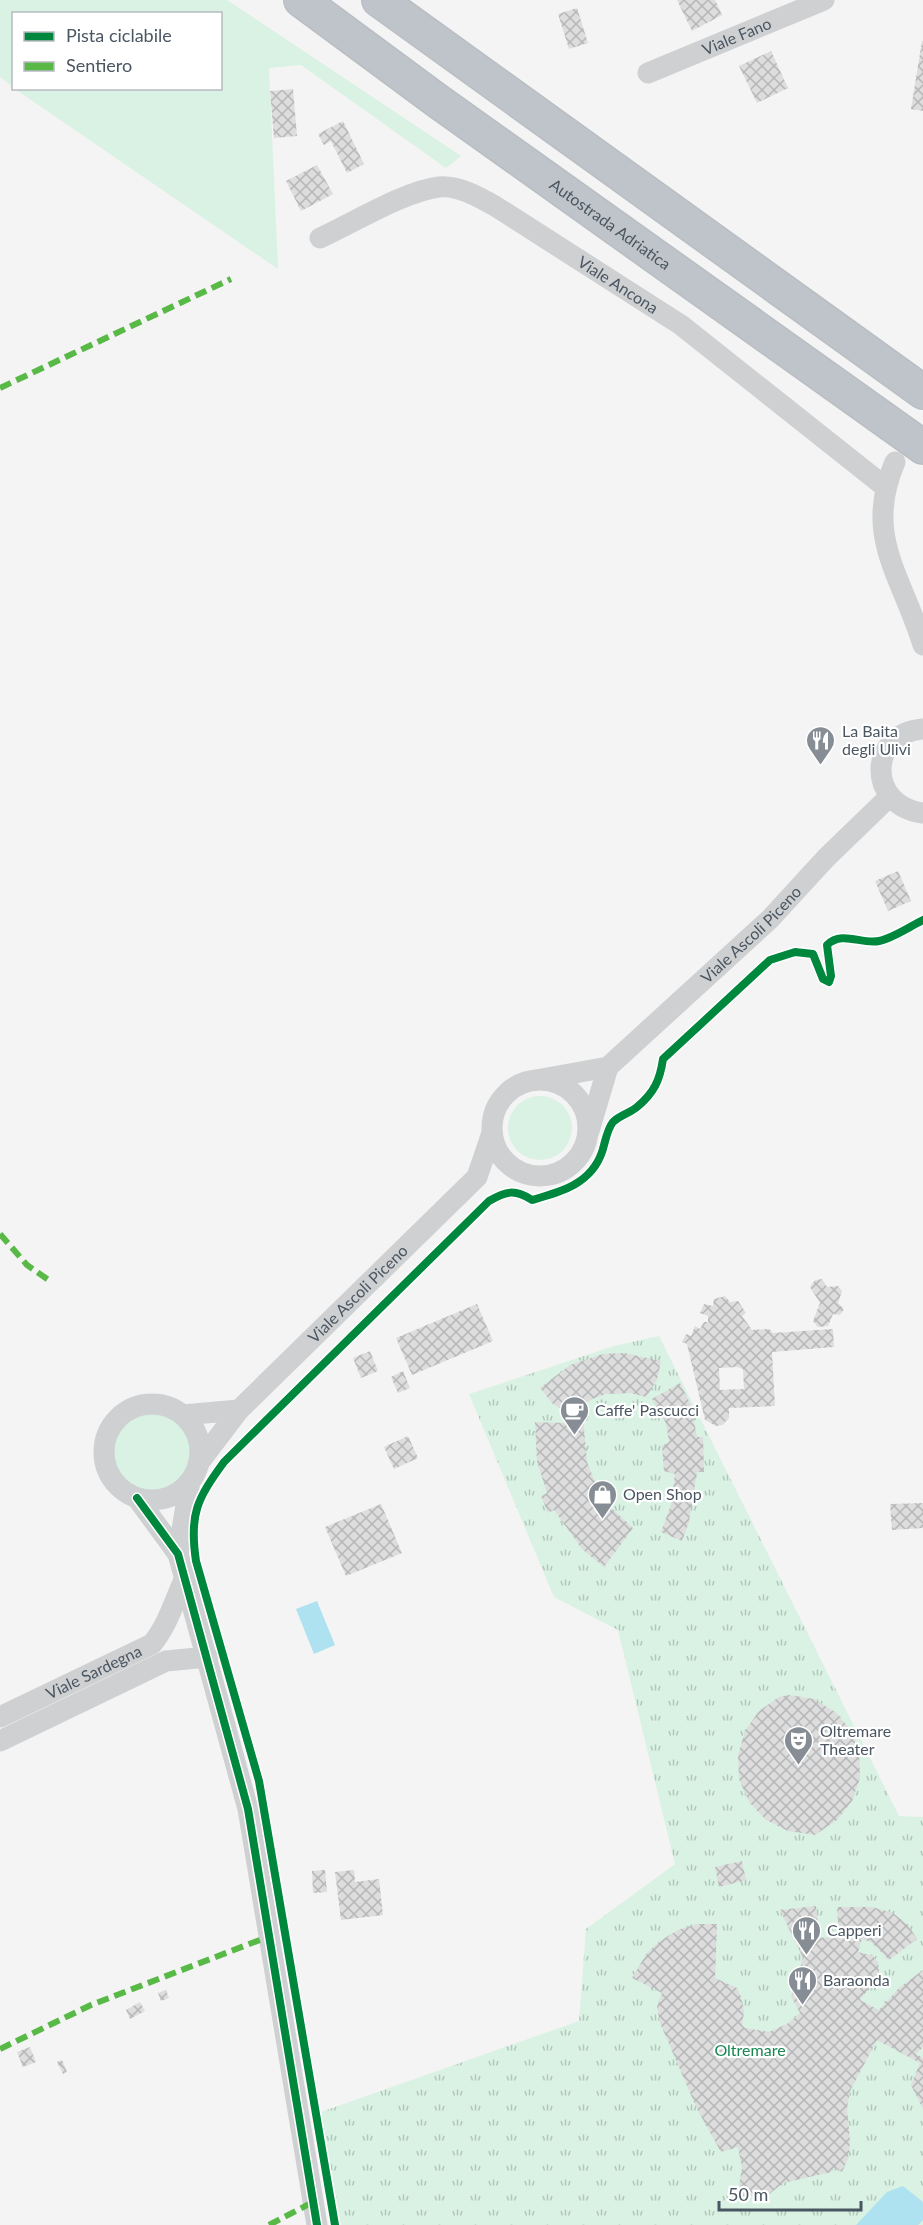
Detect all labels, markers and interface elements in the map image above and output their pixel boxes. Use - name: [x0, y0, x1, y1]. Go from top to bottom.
- legend: [12, 12, 222, 90]
- street label: Viale Fano: [699, 13, 774, 58]
- text: Pista ciclabile: [66, 24, 172, 46]
- text: Sentiero: [66, 54, 132, 76]
- street label: Autostrada Adriatica: [547, 174, 675, 273]
- street label: Viale Ancona: [575, 252, 662, 317]
- place label: La Baita degli Ulivi: [842, 721, 911, 758]
- restaurant icon: La Baita degli Ulivi: [805, 724, 837, 766]
- street label: Viale Ascoli Piceno: [696, 882, 805, 987]
- street label: Viale Ascoli Piceno: [304, 1240, 411, 1346]
- cafe icon: Caffe' Pascucci: [558, 1394, 590, 1436]
- place label: Caffe' Pascucci: [595, 1400, 699, 1419]
- shop icon: Open Shop: [586, 1478, 618, 1520]
- place label: Open Shop: [623, 1484, 702, 1503]
- street label: Viale Sardegna: [43, 1641, 144, 1703]
- place label: Oltremare Theater: [820, 1721, 891, 1758]
- theatre icon: Oltremare Theater: [783, 1724, 815, 1766]
- restaurant icon: Capperi: [790, 1914, 822, 1956]
- place label: Capperi: [827, 1920, 882, 1939]
- restaurant icon: Baraonda: [786, 1964, 818, 2006]
- place label: Baraonda: [823, 1970, 890, 1989]
- park label: Oltremare: [714, 2040, 786, 2059]
- scale bar: [719, 2174, 862, 2212]
- text: 50 m: [728, 2183, 768, 2205]

